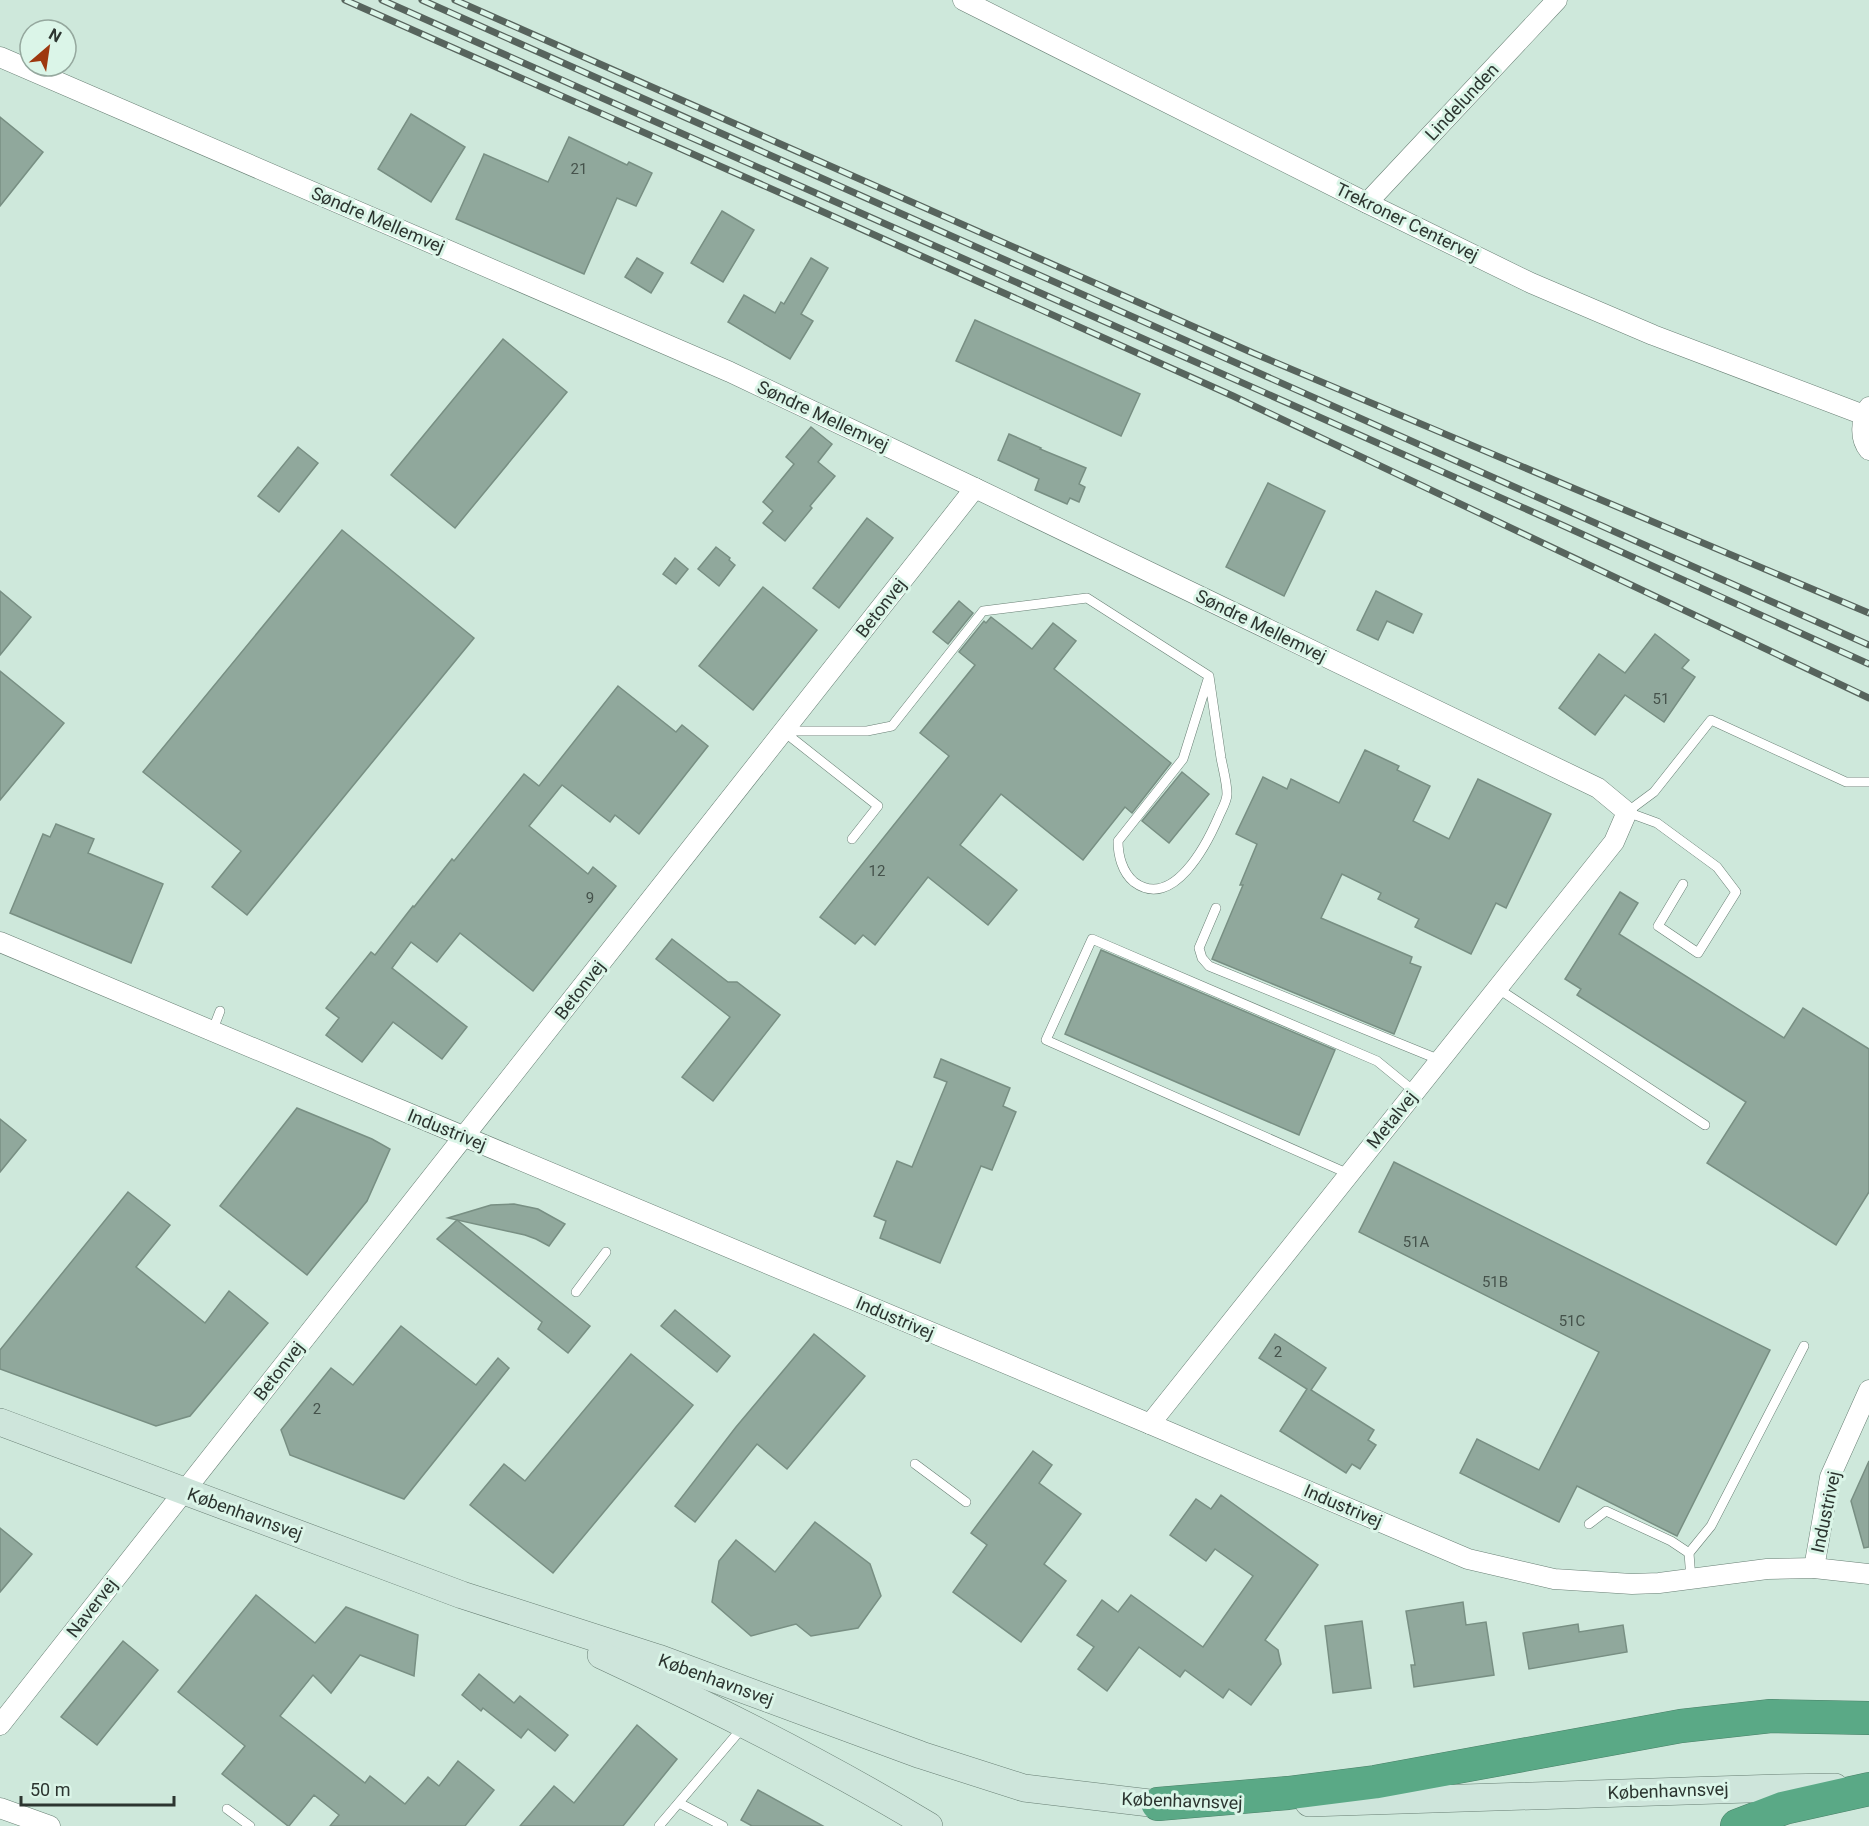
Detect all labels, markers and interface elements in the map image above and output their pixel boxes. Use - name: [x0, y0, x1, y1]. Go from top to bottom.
- north arrow: [18, 18, 78, 78]
- text: N: [45, 24, 65, 46]
- street label: Lindelunden: [1421, 59, 1503, 145]
- house number: 21: [571, 160, 587, 178]
- street label: Trekroner Centervej: [1332, 178, 1482, 265]
- street label: Søndre Mellemvej: [308, 182, 448, 257]
- street label: Søndre Mellemvej: [754, 376, 892, 455]
- street label: Betonvej: [851, 574, 910, 641]
- street label: Søndre Mellemvej: [1192, 585, 1330, 666]
- house number: 51: [1653, 690, 1669, 708]
- house number: 12: [869, 862, 885, 880]
- house number: 9: [586, 889, 594, 907]
- street label: Betonvej: [550, 956, 609, 1023]
- street label: Metalvej: [1362, 1087, 1421, 1153]
- street label: Industrivej: [405, 1104, 490, 1155]
- house number: 51A: [1403, 1233, 1430, 1251]
- house number: 51B: [1482, 1273, 1508, 1291]
- street label: Industrivej: [853, 1292, 938, 1343]
- house number: 51C: [1559, 1312, 1586, 1330]
- street label: Betonvej: [249, 1337, 308, 1404]
- house number: 2: [1274, 1343, 1282, 1361]
- house number: 2: [313, 1400, 321, 1418]
- street label: Industrivej: [1807, 1469, 1844, 1555]
- street label: Industrivej: [1301, 1480, 1386, 1531]
- street label: Københavnsvej: [185, 1483, 306, 1544]
- street label: Navervej: [62, 1574, 121, 1641]
- street label: Københavnsvej: [656, 1649, 777, 1710]
- scale bar: [21, 1769, 174, 1807]
- street label: Københavnsvej: [1607, 1778, 1729, 1803]
- text: 50 m: [30, 1779, 70, 1800]
- street label: Københavnsvej: [1121, 1788, 1243, 1813]

